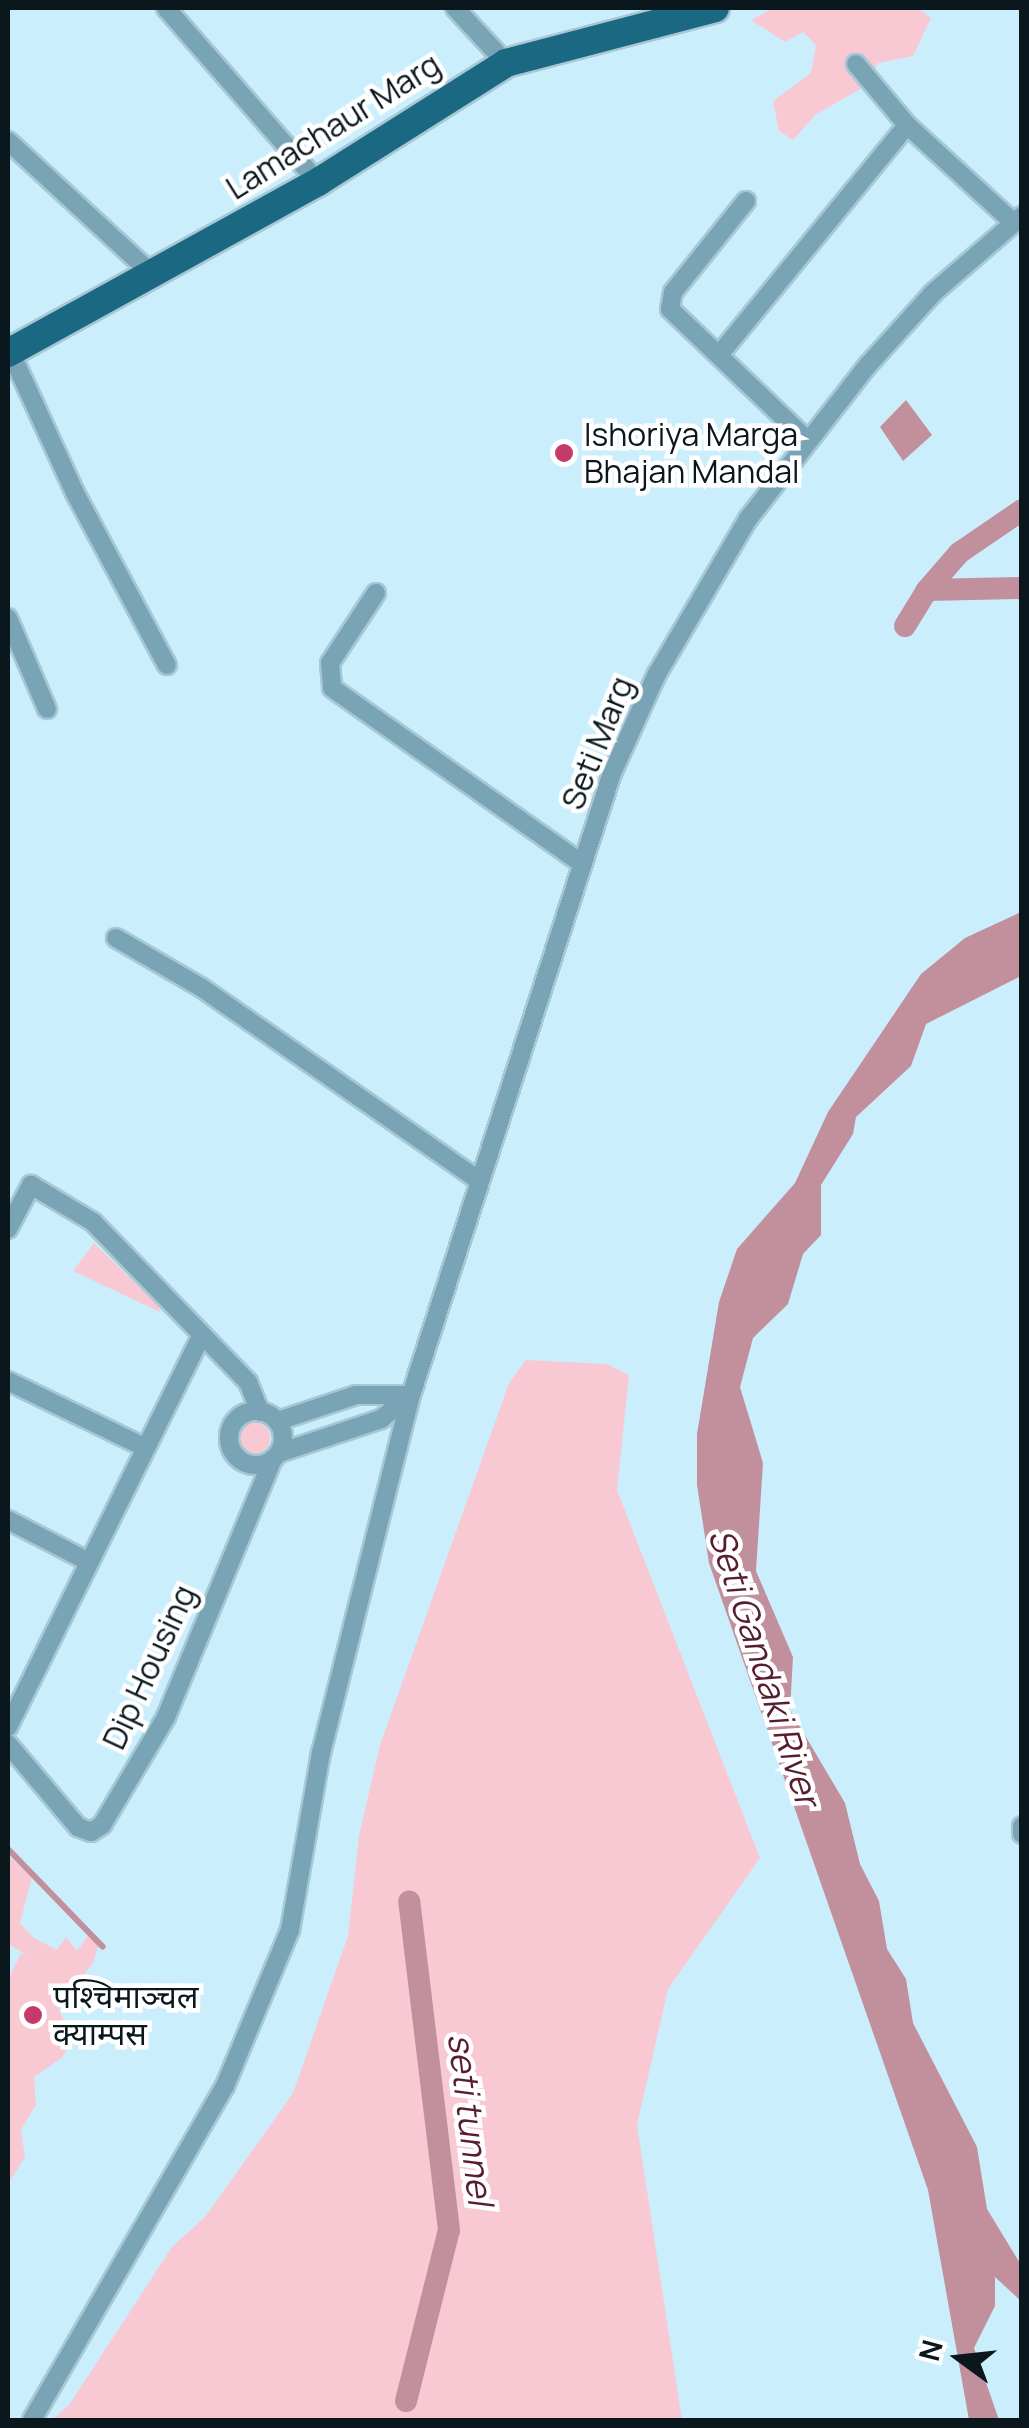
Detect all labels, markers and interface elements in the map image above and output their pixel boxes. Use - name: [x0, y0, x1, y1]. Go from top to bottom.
- street label: Lamachaur Marg: [219, 45, 447, 207]
- place label: Ishoriya Marga Bhajan Mandal: [584, 416, 799, 491]
- marker: Ishoriya Marga Bhajan Mandal: [553, 442, 575, 464]
- street label: Seti Marg: [553, 671, 641, 815]
- water label: Seti Gandaki River: [700, 1523, 830, 1811]
- street label: Dip Housing: [94, 1579, 204, 1755]
- place label: पश्‍चिमाञ्‍चल क्याम्पस: [53, 1978, 198, 2053]
- marker: पश्‍चिमाञ्‍चल क्याम्पस: [22, 2004, 44, 2026]
- water label: seti tunnel: [440, 2031, 502, 2207]
- north arrow: [909, 2308, 1009, 2408]
- text: N: [909, 2336, 951, 2365]

